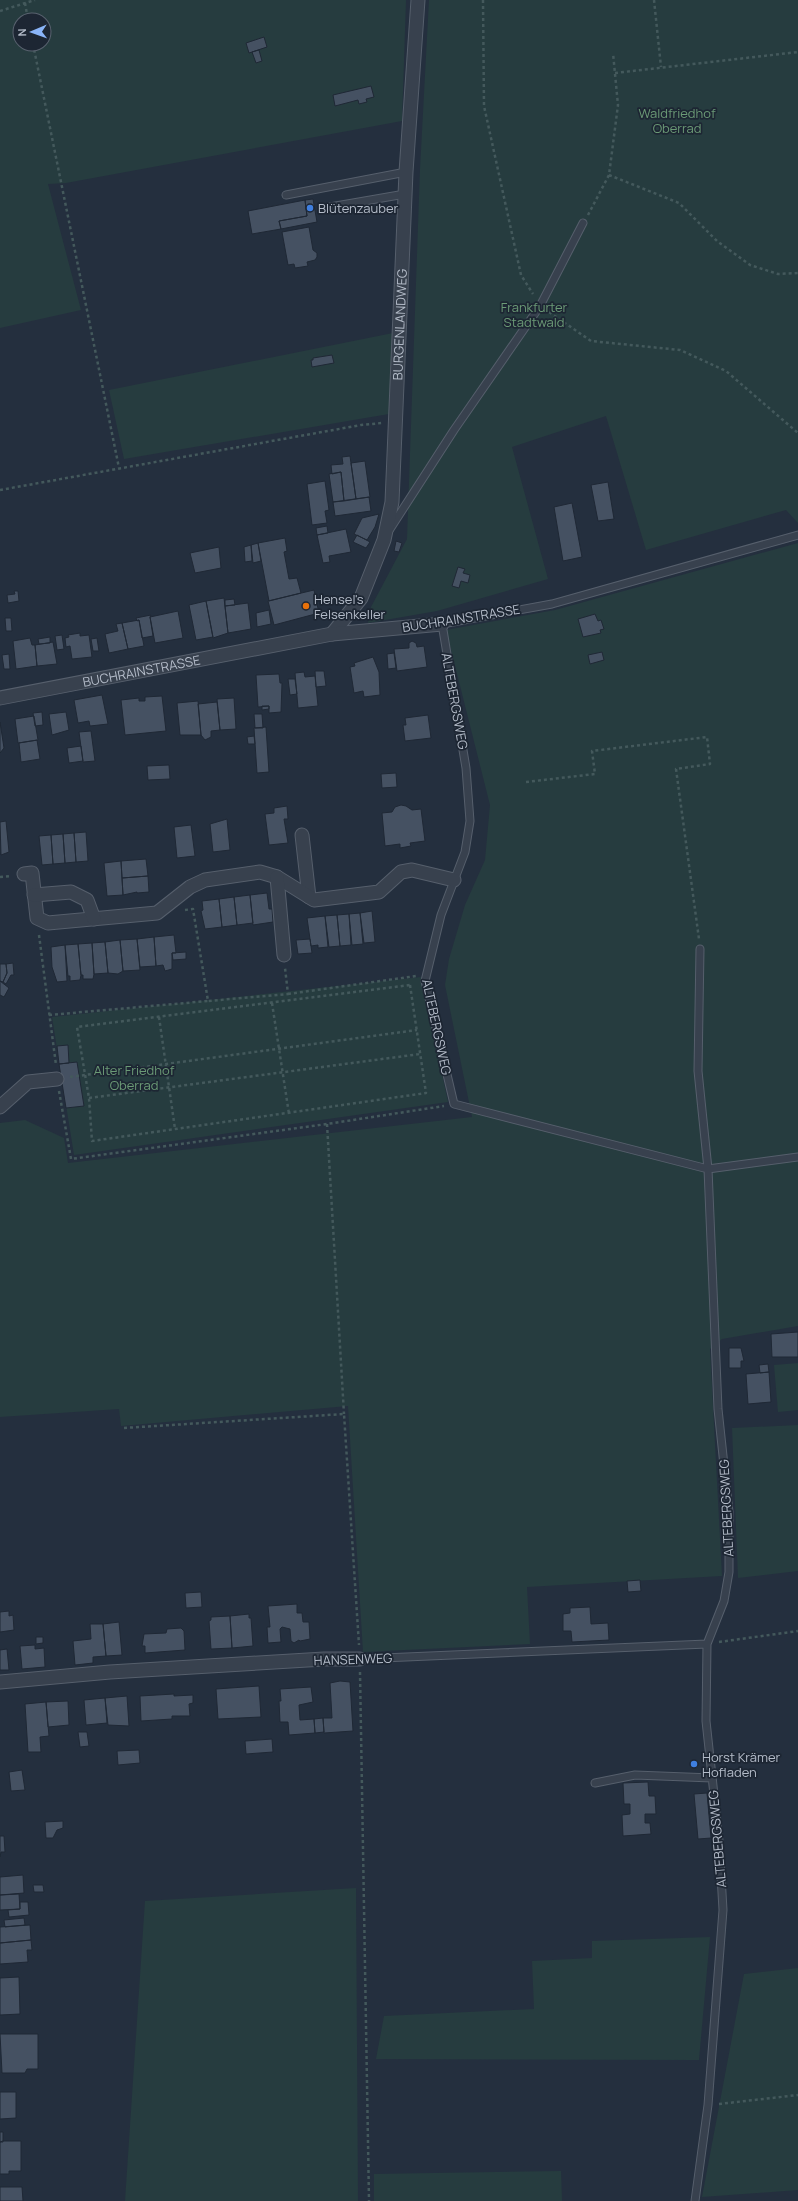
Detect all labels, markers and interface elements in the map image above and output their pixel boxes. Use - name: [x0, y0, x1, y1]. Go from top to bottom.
- north arrow: [12, 12, 52, 52]
- text: N: [14, 28, 29, 37]
- park label: Waldfriedhof Oberrad: [638, 104, 716, 137]
- place label: Blütenzauber: [318, 199, 399, 217]
- marker: Blütenzauber: [305, 203, 315, 213]
- street label: BURGENLANDWEG: [388, 269, 411, 381]
- park label: Frankfurter Stadtwald: [501, 298, 568, 331]
- place label: Hensel's Felsenkeller: [314, 590, 386, 623]
- street label: BUCHRAINSTRASSE: [401, 600, 521, 636]
- marker: Hensel's Felsenkeller: [301, 601, 311, 611]
- street label: BUCHRAINSTRASSE: [81, 651, 202, 691]
- street label: ALTEBERGSWEG: [438, 651, 472, 751]
- street label: ALTEBERGSWEG: [418, 977, 456, 1077]
- park label: Alter Friedhof Oberrad: [94, 1061, 175, 1094]
- street label: ALTEBERGSWEG: [714, 1459, 738, 1557]
- street label: HANSENWEG: [313, 1649, 393, 1669]
- place label: Horst Krämer Hofladen: [702, 1748, 781, 1781]
- marker: Horst Krämer Hofladen: [689, 1759, 699, 1769]
- street label: ALTEBERGSWEG: [704, 1790, 730, 1888]

